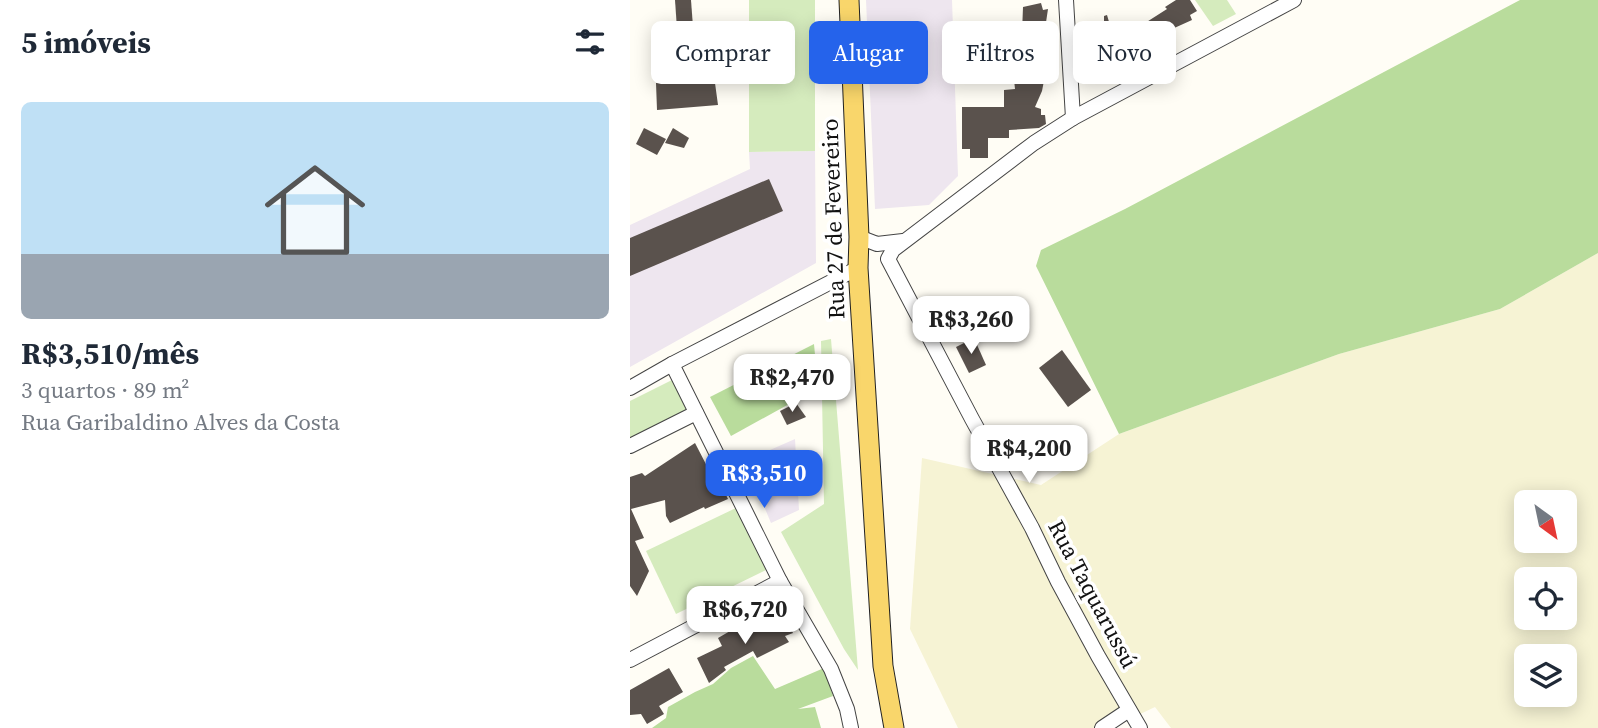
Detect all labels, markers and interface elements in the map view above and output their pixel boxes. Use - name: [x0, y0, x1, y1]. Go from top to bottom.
- chip: Comprar: [651, 21, 795, 84]
- chip: Alugar: [809, 21, 928, 84]
- chip: Filtros: [942, 21, 1059, 84]
- chip: Novo: [1073, 21, 1176, 84]
- text: 5 imóveis: [21, 22, 151, 63]
- icon: filters: [571, 23, 609, 61]
- street label: Rua 27 de Fevereiro: [814, 118, 852, 320]
- icon: home: [252, 147, 378, 273]
- pin: R$3,260: [906, 296, 1036, 356]
- text: R$3,260: [929, 303, 1013, 335]
- text: R$3,510/mês: [21, 333, 199, 374]
- pin: R$2,470: [727, 354, 857, 414]
- text: R$2,470: [750, 361, 834, 393]
- text: 3 quartos · 89 m²: [21, 374, 190, 406]
- text: Rua Garibaldino Alves da Costa: [21, 406, 340, 438]
- pin: R$4,200: [964, 426, 1094, 485]
- text: R$4,200: [987, 432, 1071, 464]
- pin: R$3,510: [699, 450, 829, 510]
- text: R$3,510: [722, 457, 806, 489]
- north arrow: [1514, 490, 1577, 553]
- map controls: [1514, 490, 1577, 707]
- street label: Rua Taquarussú: [1040, 514, 1146, 674]
- button: locate: [1514, 567, 1577, 630]
- pin: R$6,720: [680, 586, 810, 646]
- text: R$6,720: [703, 593, 787, 625]
- button: layers: [1514, 644, 1577, 707]

